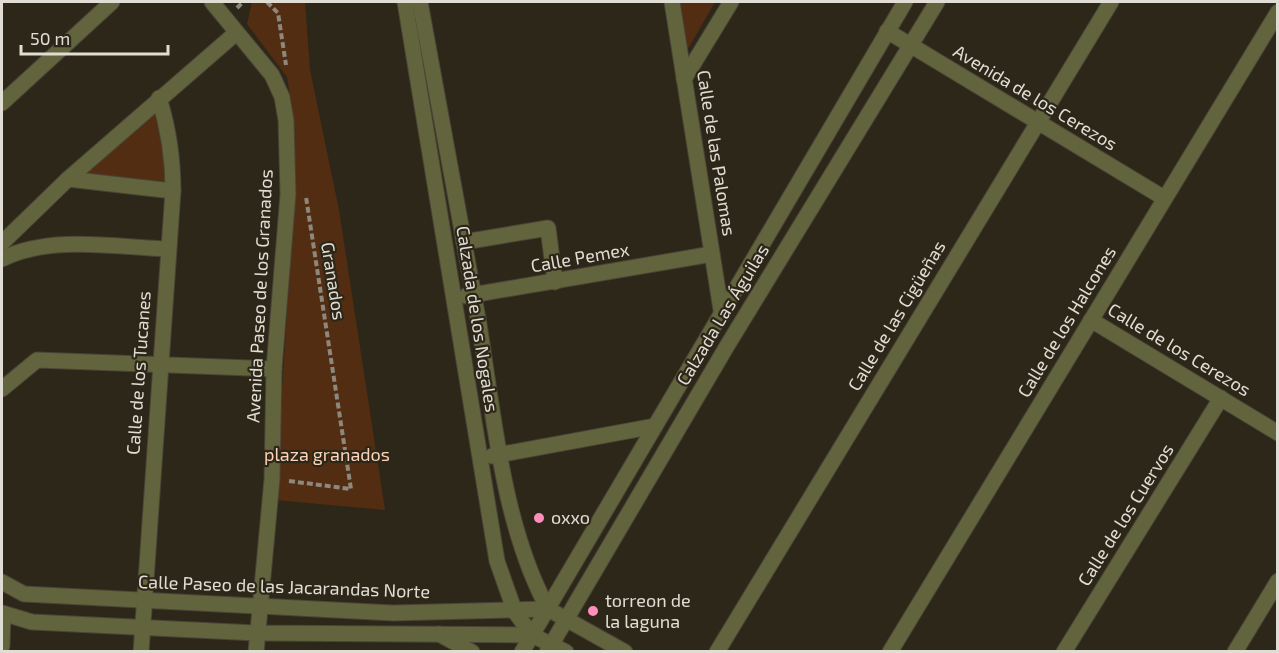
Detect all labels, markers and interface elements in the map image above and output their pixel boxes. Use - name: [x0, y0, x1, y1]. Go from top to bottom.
- scale bar: [21, 18, 168, 56]
- text: 50 m: [30, 27, 70, 49]
- street label: Avenida de los Cerezos: [950, 40, 1121, 155]
- street label: Calle de las Palomas: [693, 68, 741, 237]
- street label: Avenida Paseo de los Granados: [241, 169, 277, 423]
- street label: Calzada de los Nogales: [452, 224, 504, 414]
- street label: Calle de las Cigüeñas: [843, 236, 950, 394]
- street label: Calle Pemex: [529, 237, 631, 276]
- street label: Granados: [317, 240, 351, 321]
- street label: Calzada Las Águilas: [671, 240, 773, 389]
- street label: Calle de los Halcones: [1012, 242, 1120, 401]
- street label: Calle de los Tucanes: [121, 290, 155, 455]
- street label: Calle de los Cerezos: [1104, 298, 1255, 400]
- street label: Calle de los Cuervos: [1073, 439, 1178, 590]
- park label: plaza granados: [264, 443, 390, 465]
- place label: oxxo: [551, 506, 590, 528]
- marker: oxxo: [532, 511, 546, 525]
- street label: Calle Paseo de las Jacarandas Norte: [138, 570, 430, 602]
- place label: torreon de la laguna: [605, 589, 691, 632]
- marker: torreon de la laguna: [586, 604, 600, 618]

